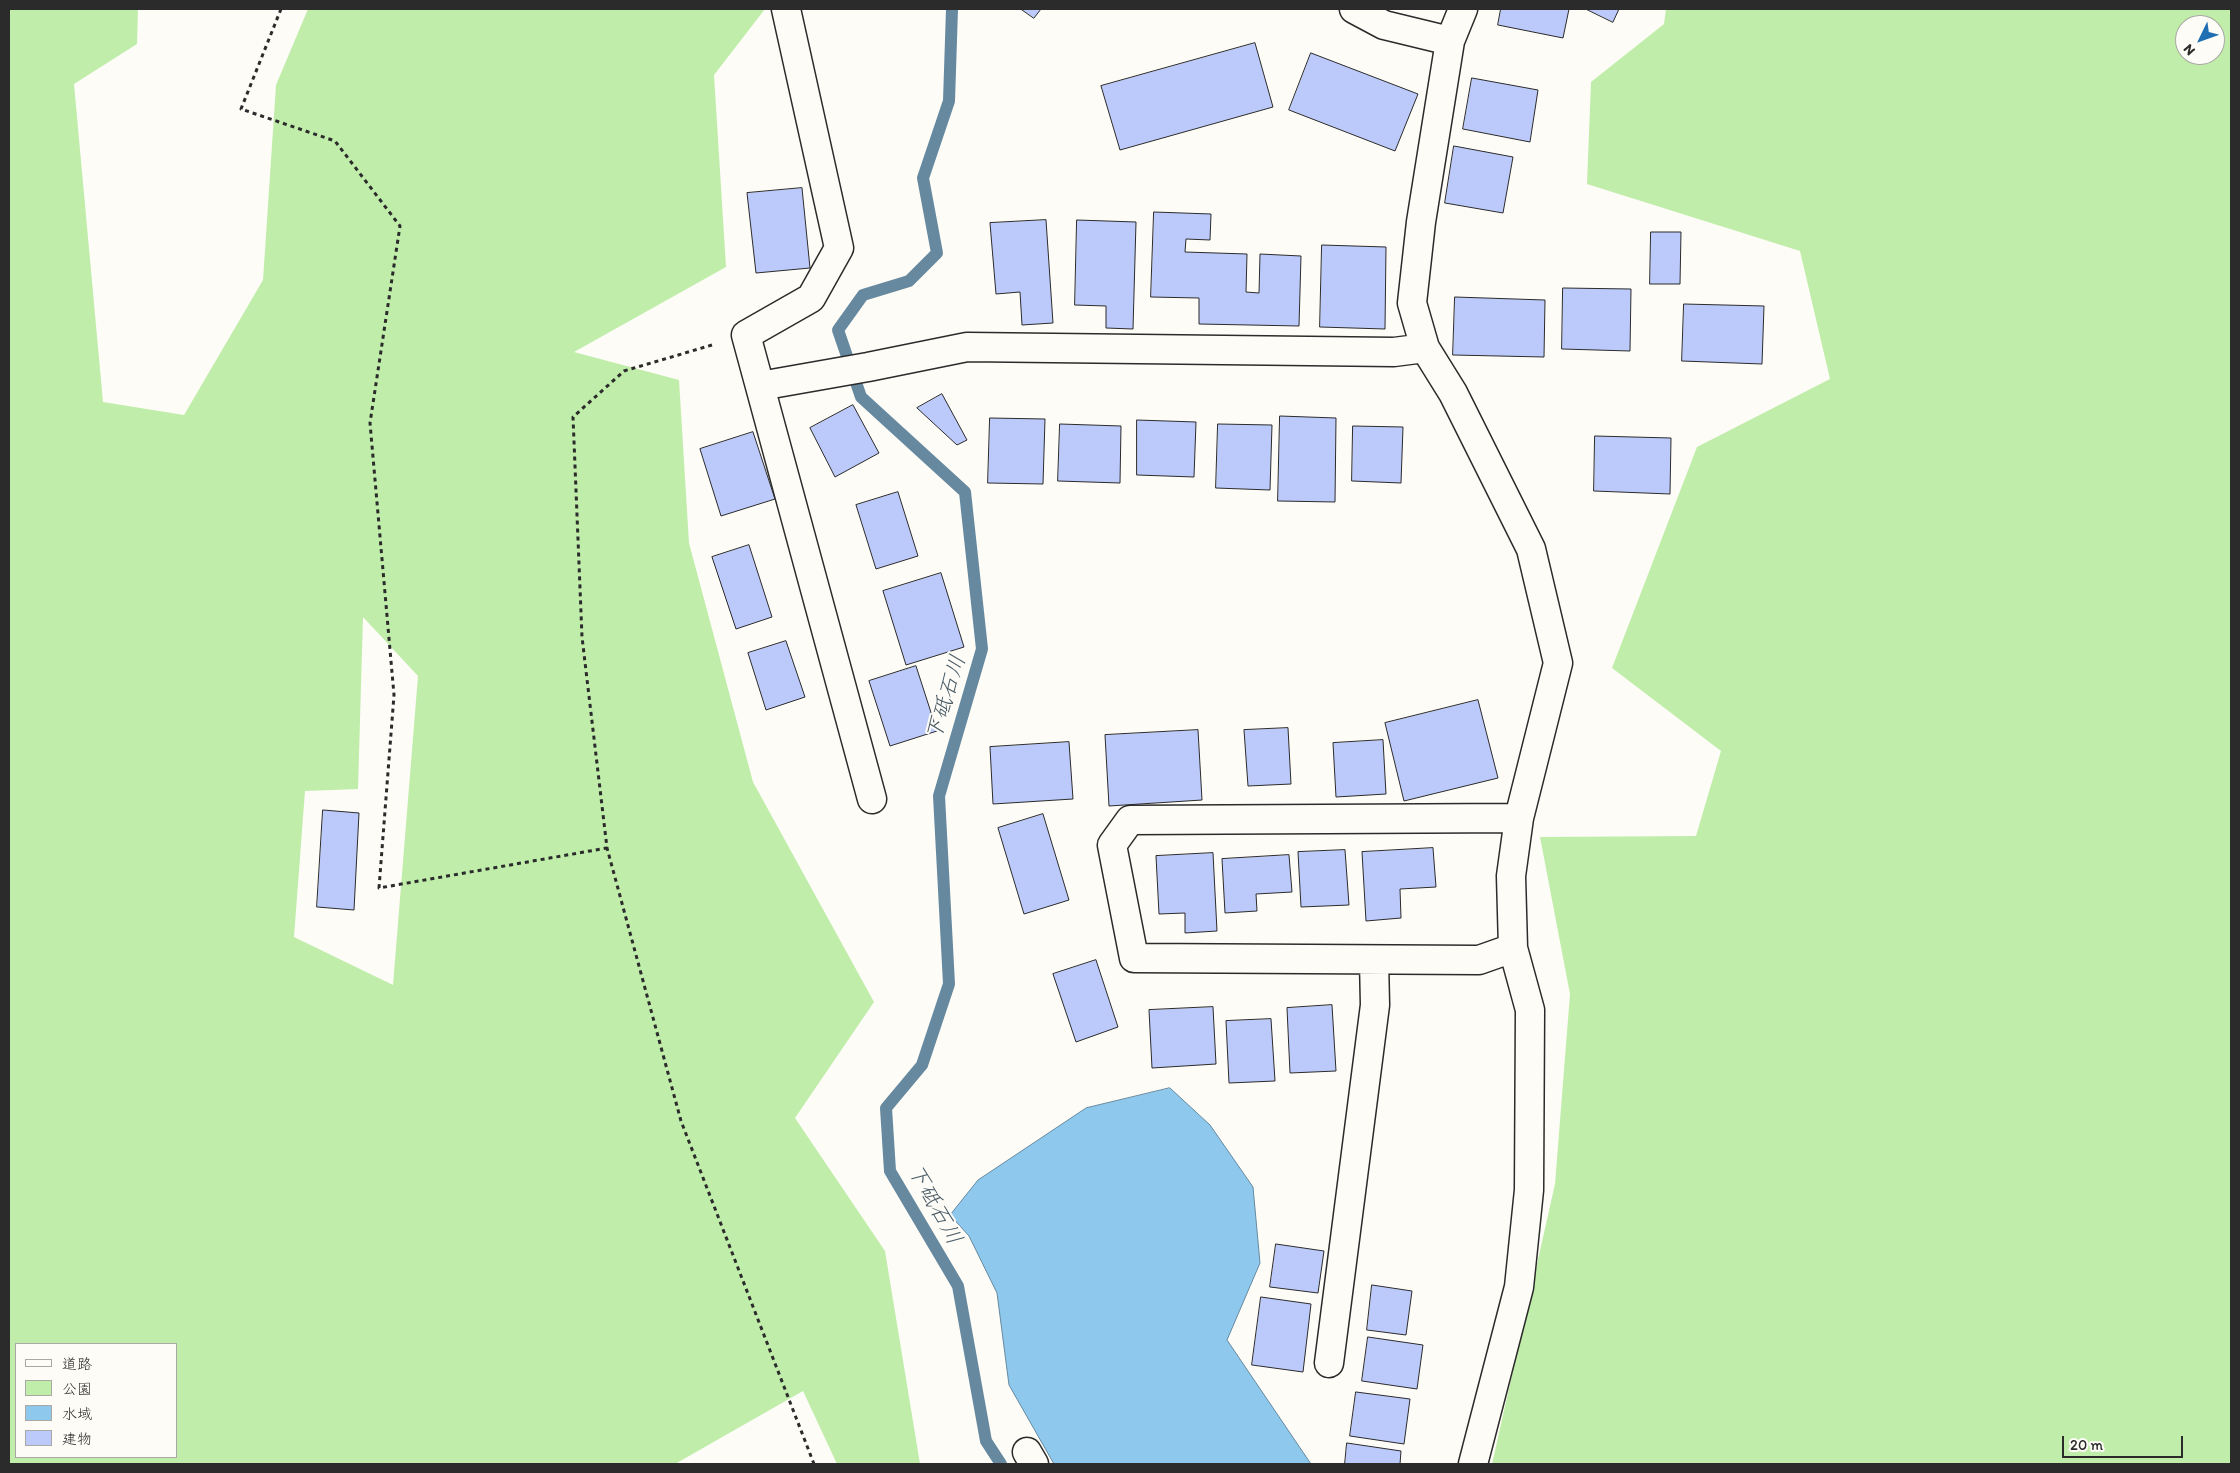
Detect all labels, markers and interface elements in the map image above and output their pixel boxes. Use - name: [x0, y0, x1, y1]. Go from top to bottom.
- north arrow: [2175, 15, 2225, 65]
- text: N: [2180, 41, 2199, 59]
- water label: 下砥石川: [922, 652, 972, 744]
- water label: 下砥石川: [901, 1160, 967, 1250]
- legend: [15, 1343, 178, 1458]
- text: 道路: [62, 1355, 92, 1373]
- text: 公園: [62, 1380, 92, 1398]
- text: 水域: [62, 1405, 92, 1423]
- scale bar: [2065, 1426, 2186, 1458]
- text: 建物: [62, 1430, 92, 1448]
- text: 20 m: [2070, 1436, 2103, 1454]

